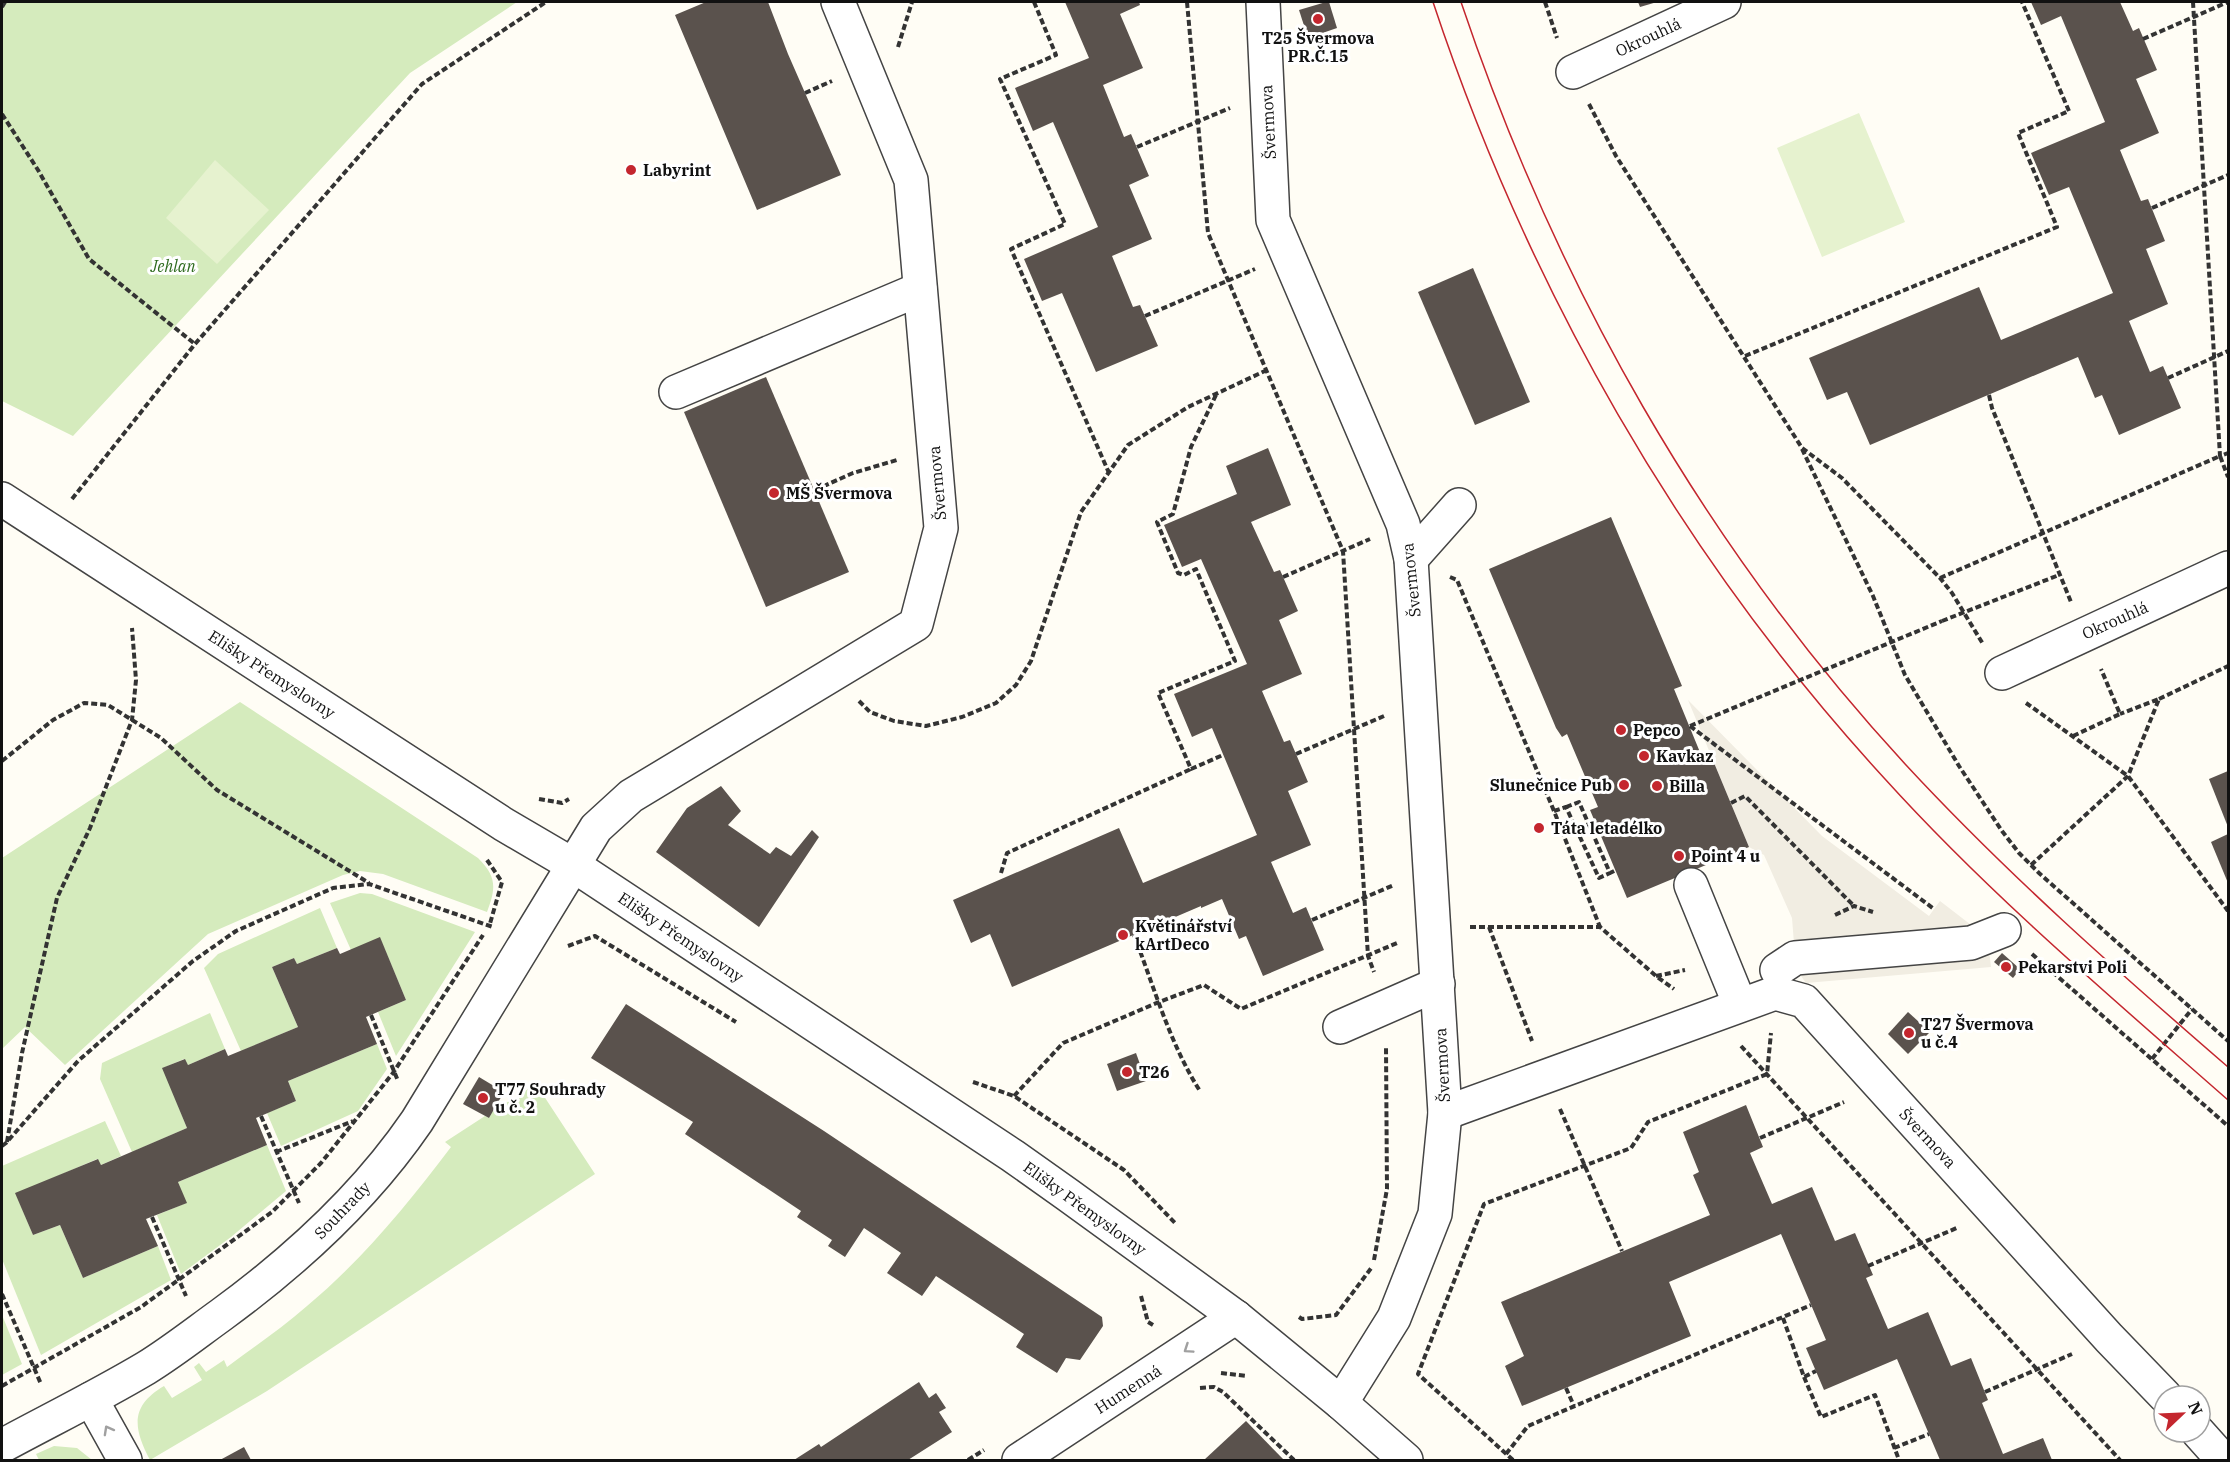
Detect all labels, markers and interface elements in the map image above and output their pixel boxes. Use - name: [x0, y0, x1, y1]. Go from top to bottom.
- marker: T25 Švermova PR.Č.15: [1311, 12, 1325, 26]
- street label: Okrouhlá: [1612, 13, 1684, 61]
- place label: T25 Švermova PR.Č.15: [1262, 27, 1374, 66]
- street label: Švermova: [1255, 84, 1280, 160]
- place label: Labyrint: [643, 160, 711, 180]
- marker: Labyrint: [624, 163, 638, 177]
- park label: Jehlan: [149, 256, 196, 276]
- street label: Švermova: [923, 445, 950, 521]
- place label: MŠ Švermova: [786, 482, 892, 503]
- marker: MŠ Švermova: [767, 486, 781, 500]
- street label: Švermova: [1396, 542, 1425, 618]
- street label: Okrouhlá: [2079, 596, 2151, 643]
- street label: Elišky Přemyslovny: [205, 626, 339, 723]
- place label: Pepco: [1633, 720, 1681, 740]
- marker: Pepco: [1614, 723, 1628, 737]
- place label: Kavkaz: [1656, 746, 1713, 766]
- marker: Kavkaz: [1637, 749, 1651, 763]
- place label: Slunečnice Pub: [1490, 775, 1612, 795]
- place label: Billa: [1669, 776, 1705, 796]
- marker: Slunečnice Pub: [1617, 778, 1631, 792]
- marker: Billa: [1650, 779, 1664, 793]
- place label: Táta letadélko: [1551, 818, 1662, 838]
- marker: Táta letadélko: [1532, 821, 1546, 835]
- place label: Point 4 u: [1691, 846, 1760, 866]
- marker: Point 4 u: [1672, 849, 1686, 863]
- street label: Elišky Přemyslovny: [614, 888, 748, 987]
- place label: Květinářství kArtDeco: [1135, 916, 1233, 954]
- marker: Květinářství kArtDeco: [1116, 928, 1130, 942]
- place label: Pekarstvi Poli: [2018, 957, 2127, 977]
- marker: Pekarstvi Poli: [1999, 960, 2013, 974]
- place label: T27 Švermova u č.4: [1921, 1013, 2034, 1052]
- marker: T27 Švermova u č.4: [1902, 1026, 1916, 1040]
- street label: Švermova: [1429, 1027, 1454, 1103]
- place label: T26: [1139, 1062, 1170, 1082]
- marker: T26: [1120, 1065, 1134, 1079]
- place label: T77 Souhrady u č. 2: [495, 1079, 607, 1117]
- marker: T77 Souhrady u č. 2: [476, 1091, 490, 1105]
- street label: Švermova: [1895, 1103, 1962, 1172]
- street label: Elišky Přemyslovny: [1020, 1157, 1151, 1260]
- street label: Souhrady: [310, 1177, 375, 1243]
- one-way arrow: [1184, 1342, 1194, 1354]
- street label: Humenná: [1091, 1360, 1165, 1418]
- north arrow: [2152, 1384, 2212, 1444]
- text: N: [2184, 1398, 2207, 1418]
- one-way arrow: [104, 1426, 115, 1436]

